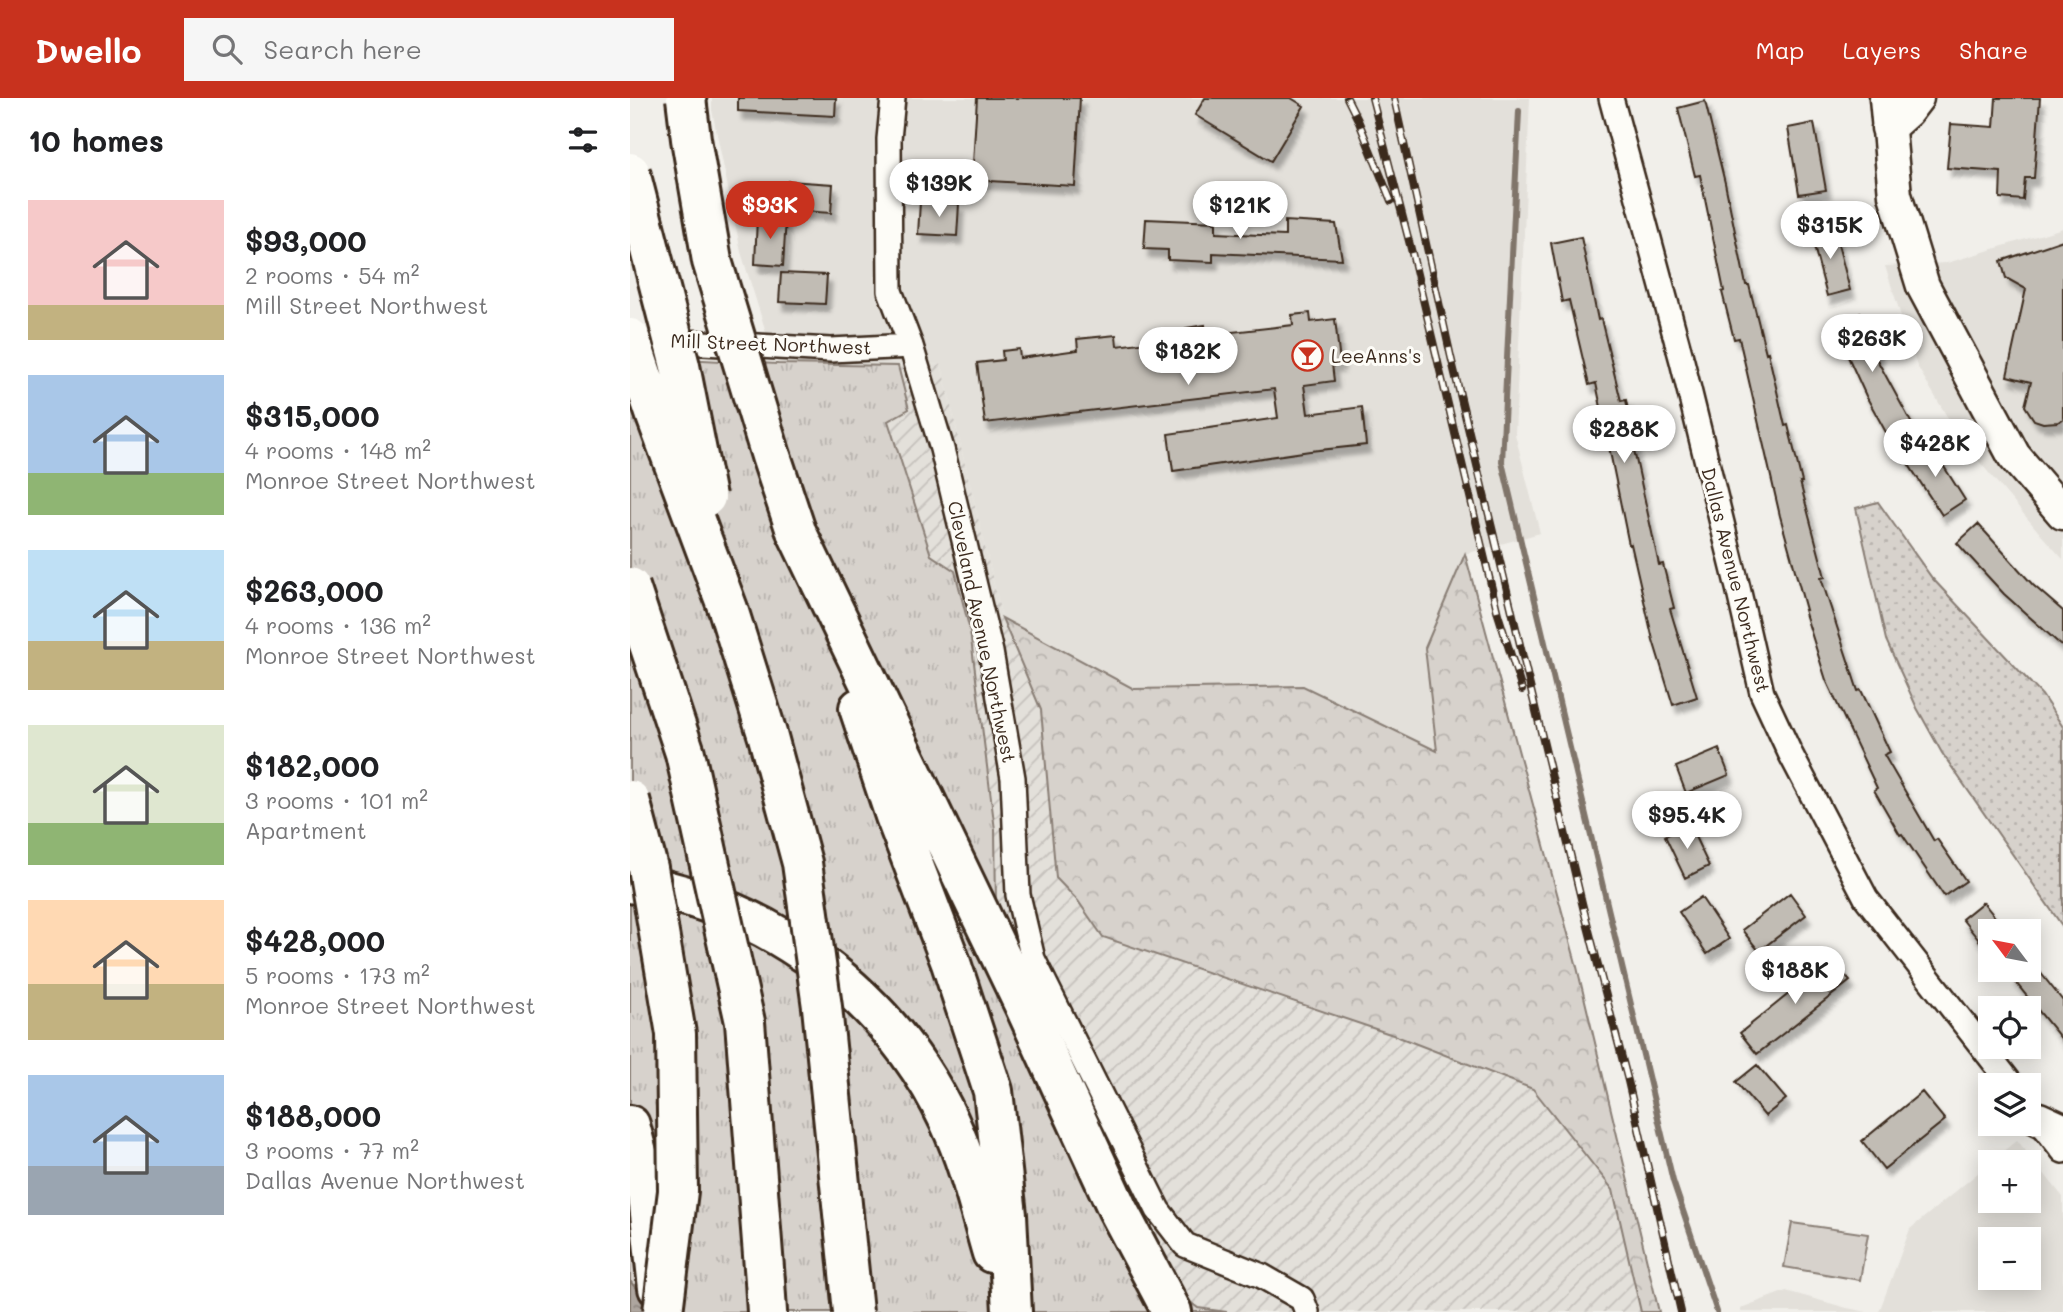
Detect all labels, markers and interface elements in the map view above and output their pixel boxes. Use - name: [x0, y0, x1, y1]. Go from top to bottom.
- search box: [184, 18, 674, 81]
- text: Dwello: [35, 28, 142, 71]
- icon: search: [208, 30, 246, 68]
- text: Search here: [264, 32, 422, 66]
- text: Map: [1756, 34, 1804, 65]
- text: Layers: [1842, 34, 1921, 65]
- text: Share: [1959, 34, 2028, 65]
- text: 10 homes: [28, 120, 164, 160]
- icon: filters: [564, 121, 602, 159]
- pin: $139K: [890, 159, 988, 219]
- text: $139K: [905, 167, 973, 197]
- pin: $93K: [729, 181, 811, 241]
- pin: $121K: [1191, 181, 1289, 241]
- text: $93K: [742, 189, 798, 219]
- text: $121K: [1209, 189, 1271, 219]
- pin: $315K: [1781, 202, 1879, 261]
- text: $315K: [1797, 209, 1863, 239]
- text: $93,000: [245, 220, 367, 260]
- icon: home: [84, 228, 168, 312]
- text: 2 rooms · 54 m²: [245, 260, 420, 290]
- text: Mill Street Northwest: [245, 290, 488, 320]
- pin: $263K: [1823, 314, 1921, 374]
- text: $263K: [1837, 322, 1907, 352]
- street label: Mill Street Northwest: [670, 327, 872, 360]
- pin: $182K: [1139, 328, 1237, 387]
- text: $182K: [1155, 335, 1221, 365]
- bar icon: LeeAnns's: [1291, 339, 1325, 373]
- place label: LeeAnns's: [1331, 343, 1421, 368]
- text: $315,000: [245, 395, 379, 435]
- icon: home: [84, 403, 168, 487]
- pin: $288K: [1575, 406, 1673, 465]
- text: $288K: [1589, 413, 1659, 443]
- pin: $428K: [1886, 420, 1984, 479]
- text: $428K: [1899, 427, 1971, 457]
- text: 4 rooms · 148 m²: [245, 435, 431, 465]
- text: Monroe Street Northwest: [245, 465, 536, 495]
- street label: Dallas Avenue Northwest: [1696, 465, 1777, 695]
- street label: Cleveland Avenue Northwest: [943, 499, 1022, 765]
- text: $263,000: [245, 570, 384, 610]
- icon: home: [84, 578, 168, 662]
- text: 4 rooms · 136 m²: [245, 610, 431, 640]
- text: Monroe Street Northwest: [245, 640, 536, 670]
- text: $182,000: [245, 745, 379, 785]
- icon: home: [84, 753, 168, 837]
- text: 3 rooms · 101 m²: [245, 785, 428, 815]
- pin: $95.4K: [1630, 792, 1744, 851]
- text: $95.4K: [1648, 799, 1726, 829]
- text: Apartment: [245, 815, 367, 845]
- north arrow: [1978, 919, 2040, 982]
- map controls: [1978, 919, 2041, 1290]
- text: $428,000: [245, 920, 385, 960]
- icon: home: [84, 928, 168, 1012]
- pin: $188K: [1746, 946, 1844, 1006]
- text: $188K: [1761, 954, 1829, 984]
- text: 5 rooms · 173 m²: [245, 960, 430, 990]
- text: Monroe Street Northwest: [245, 990, 536, 1020]
- button: locate: [1978, 996, 2041, 1059]
- button: layers: [1978, 1073, 2041, 1136]
- text: $188,000: [245, 1095, 381, 1135]
- icon: home: [84, 1103, 168, 1187]
- text: 3 rooms · 77 m²: [245, 1135, 419, 1165]
- button: +: [1978, 1150, 2041, 1213]
- text: Dallas Avenue Northwest: [245, 1165, 525, 1195]
- button: −: [1978, 1227, 2041, 1290]

